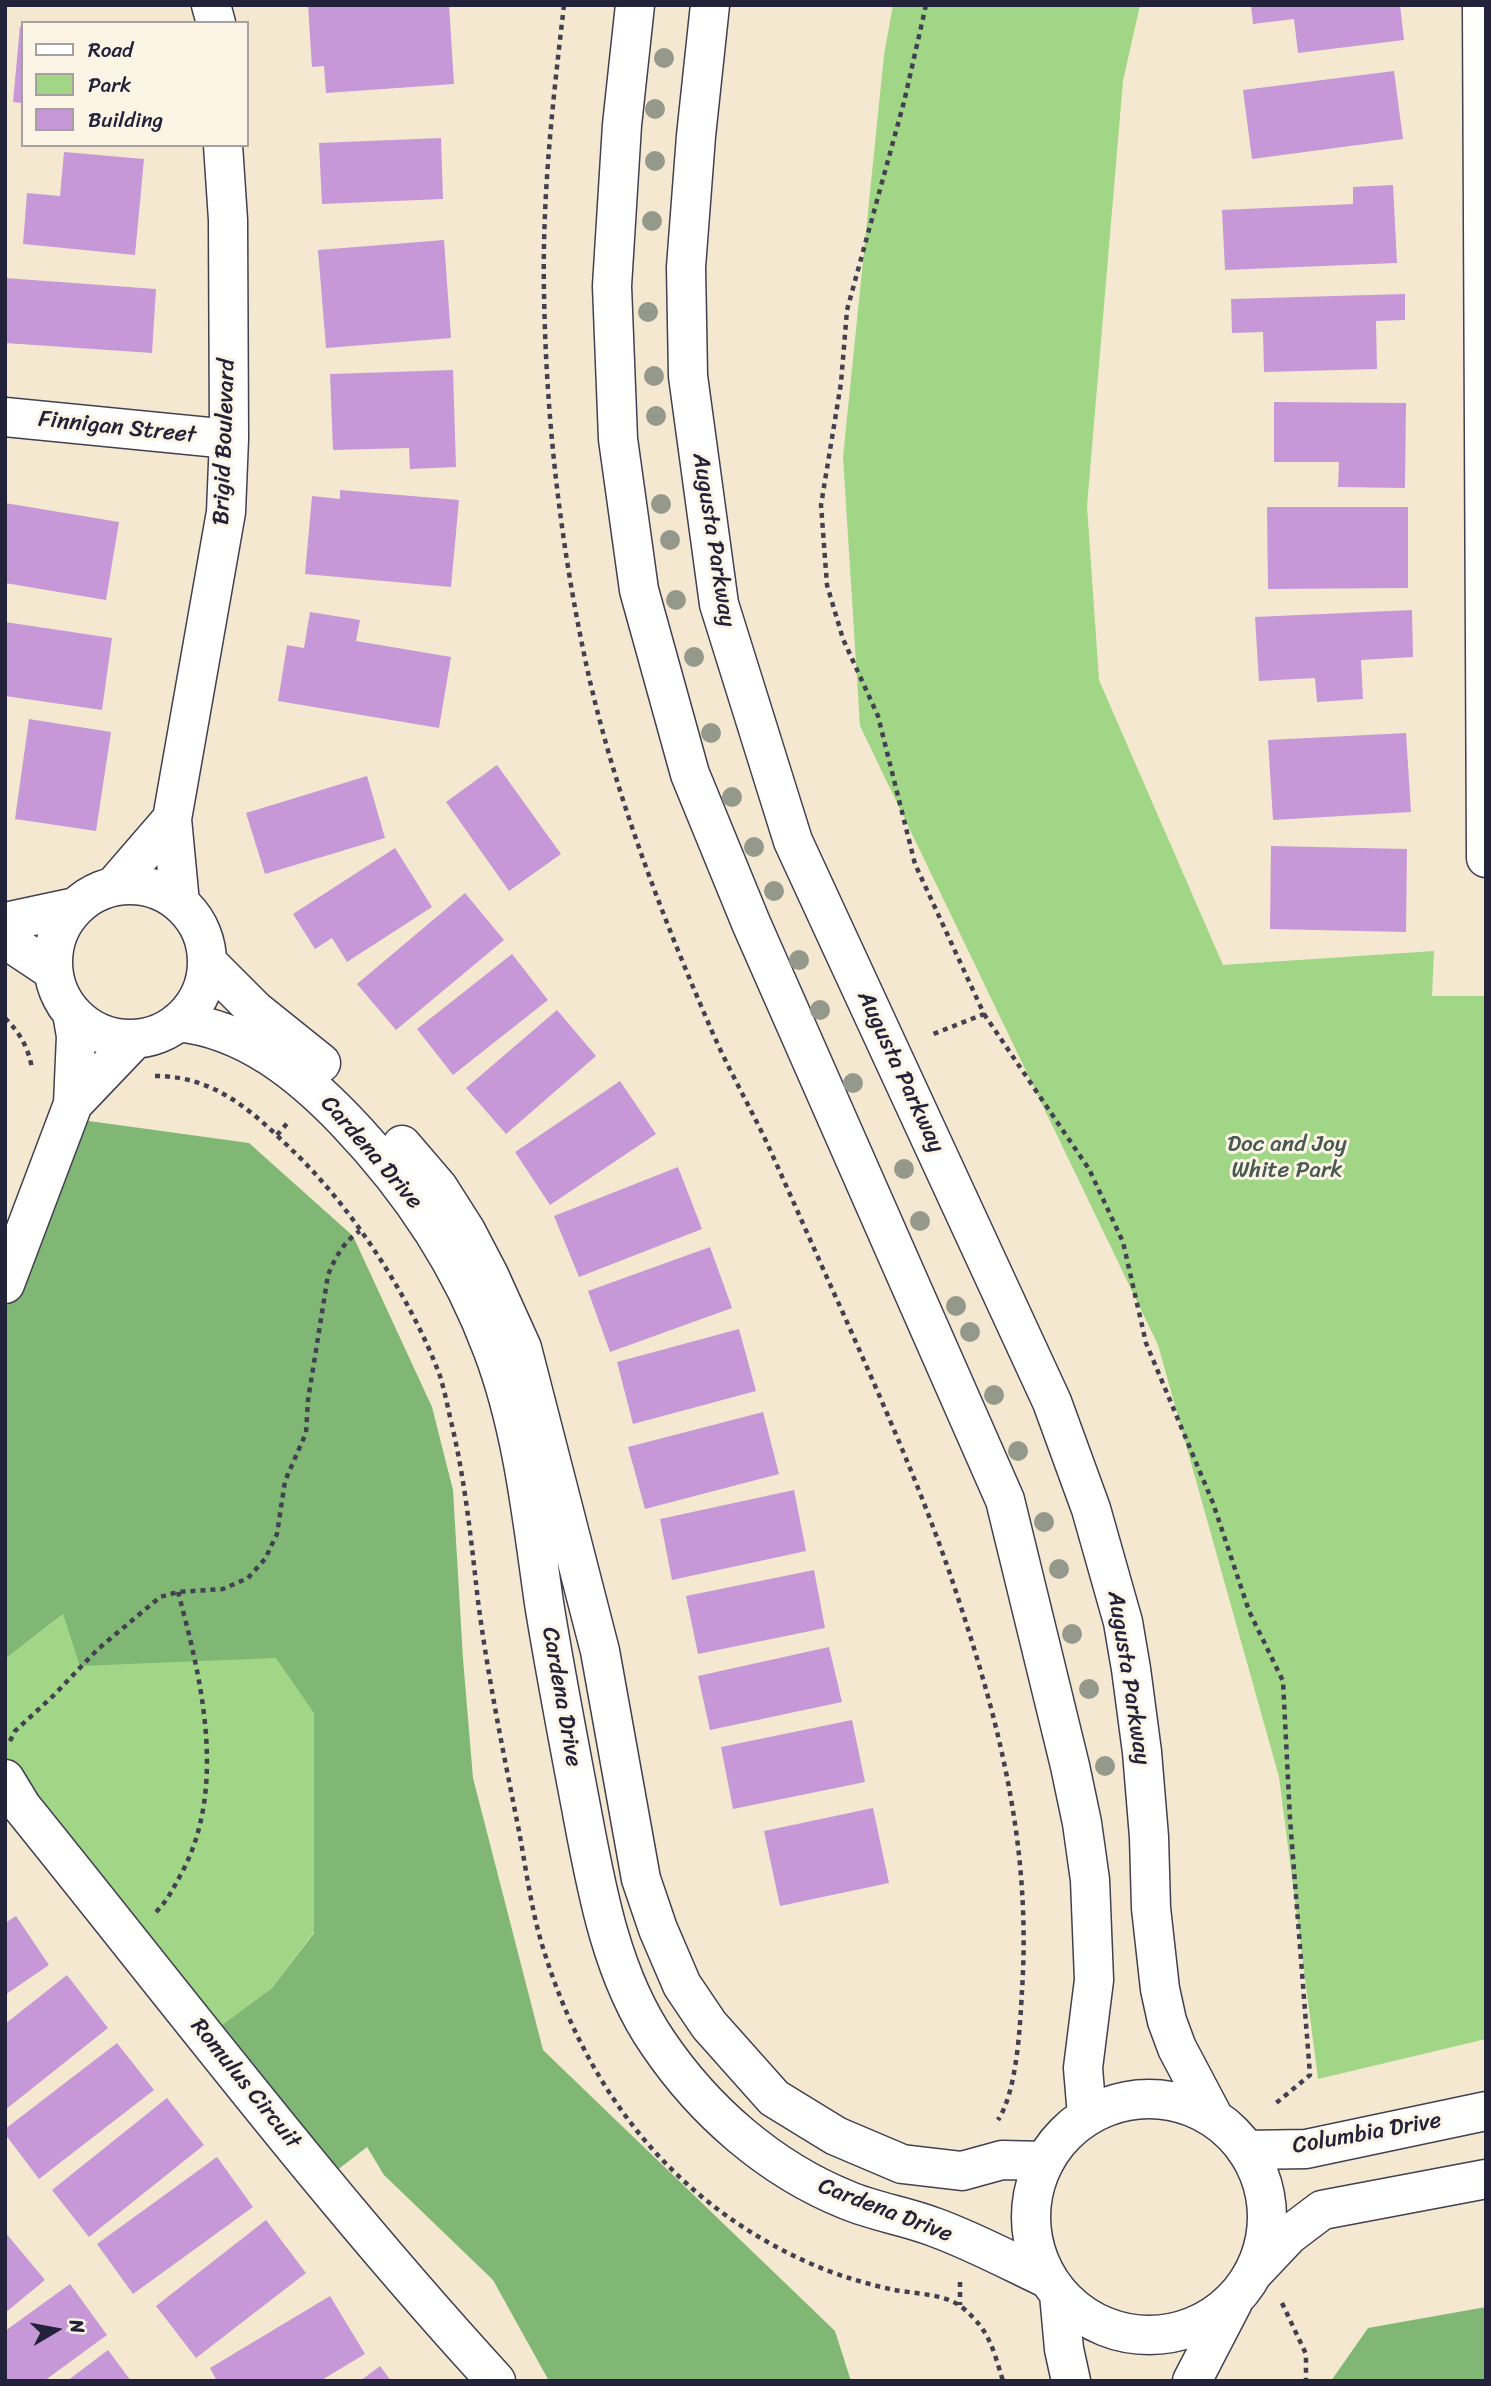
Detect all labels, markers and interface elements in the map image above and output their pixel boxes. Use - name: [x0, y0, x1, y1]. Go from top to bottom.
- legend: [21, 21, 248, 147]
- text: Road: [88, 31, 133, 69]
- text: Park: [88, 66, 131, 104]
- text: Building: [88, 101, 163, 139]
- street label: Brigid Boulevard: [208, 358, 242, 526]
- street label: Finnigan Street: [37, 406, 197, 450]
- street label: Augusta Parkway: [686, 451, 740, 629]
- street label: Augusta Parkway: [850, 987, 950, 1157]
- street label: Cardena Drive: [314, 1091, 428, 1215]
- park label: Doc and Joy White Park: [1227, 1131, 1347, 1185]
- street label: Augusta Parkway: [1101, 1589, 1155, 1767]
- street label: Cardena Drive: [535, 1625, 587, 1769]
- street label: Romulus Circuit: [184, 2013, 306, 2155]
- street label: Columbia Drive: [1290, 2107, 1444, 2161]
- street label: Cardena Drive: [814, 2173, 956, 2249]
- north arrow: [21, 2295, 91, 2365]
- text: N: [60, 2317, 95, 2336]

